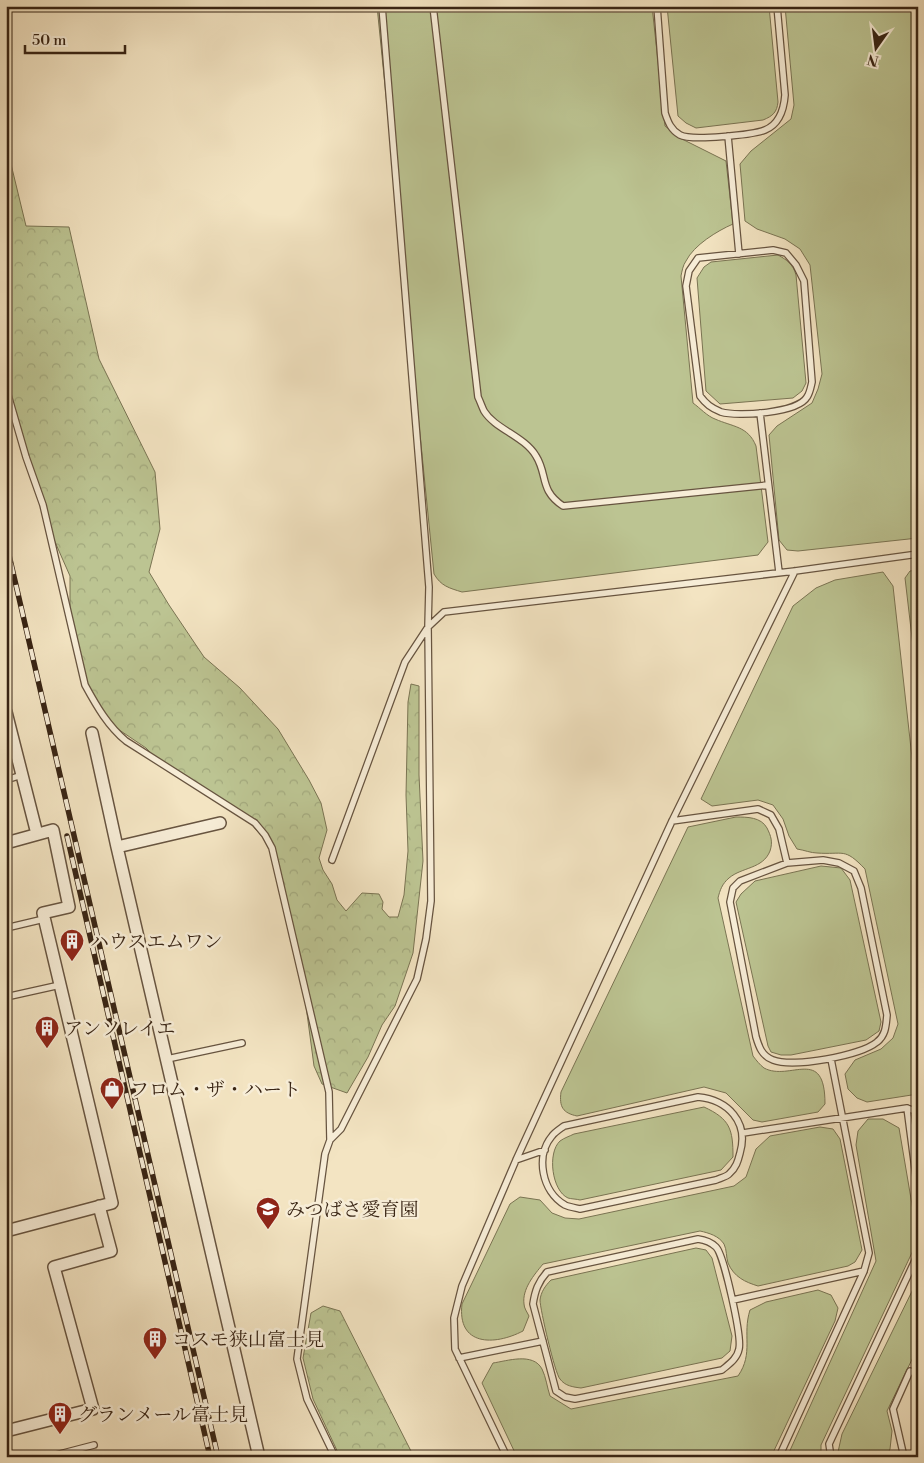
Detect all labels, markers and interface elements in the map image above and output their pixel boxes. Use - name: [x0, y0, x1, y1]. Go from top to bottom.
- scale bar: [25, 22, 125, 54]
- north arrow: [852, 22, 902, 72]
- text: 50 m: [32, 31, 66, 50]
- text: N: [866, 50, 881, 70]
- building icon: ハウスエムワン: [59, 928, 85, 962]
- place label: ハウスエムワン: [90, 930, 222, 954]
- building icon: アンソレイエ: [34, 1015, 60, 1049]
- place label: アンソレイエ: [64, 1017, 176, 1041]
- shop icon: フロム・ザ・ハート: [99, 1076, 125, 1110]
- place label: フロム・ザ・ハート: [130, 1078, 301, 1102]
- school or university icon: みつばさ愛育園: [255, 1196, 281, 1230]
- place label: みつばさ愛育園: [286, 1198, 419, 1222]
- building icon: コスモ狭山富士見: [142, 1326, 168, 1360]
- place label: コスモ狭山富士見: [172, 1328, 324, 1352]
- building icon: グランメール富士見: [47, 1401, 73, 1435]
- place label: グランメール富士見: [78, 1403, 248, 1427]

